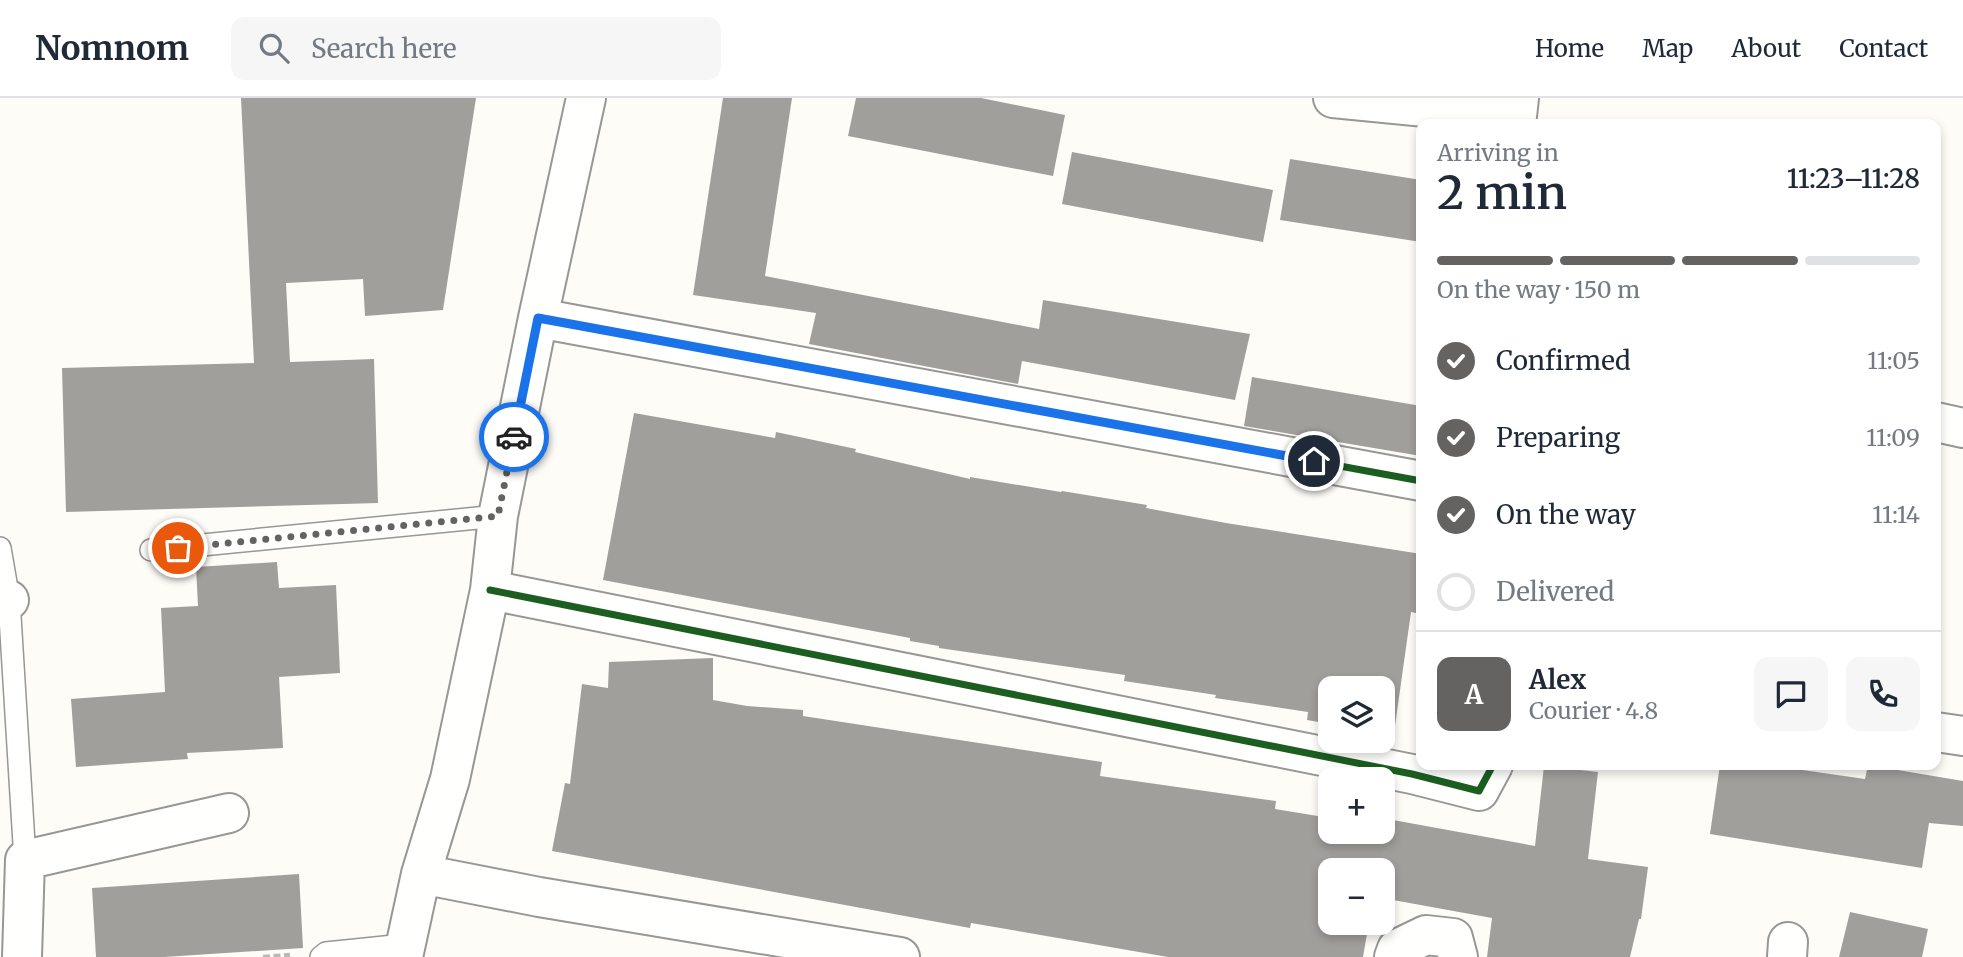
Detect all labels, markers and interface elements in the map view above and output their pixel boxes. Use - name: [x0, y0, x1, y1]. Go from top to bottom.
- search box: [231, 17, 721, 80]
- text: Nomnom: [35, 28, 189, 69]
- icon: search: [255, 29, 293, 67]
- text: Search here: [311, 32, 457, 65]
- text: Home: [1535, 33, 1604, 64]
- text: Map: [1642, 33, 1693, 64]
- text: About: [1731, 33, 1801, 64]
- text: Contact: [1839, 33, 1928, 64]
- text: Arriving in: [1437, 138, 1559, 167]
- text: 11:23–11:28: [1787, 162, 1920, 195]
- text: 2 min: [1437, 164, 1567, 222]
- text: On the way · 150 m: [1437, 275, 1640, 304]
- icon: check: [1437, 342, 1475, 380]
- text: Confirmed: [1496, 344, 1631, 377]
- text: 11:05: [1867, 346, 1920, 375]
- courier: [479, 402, 549, 472]
- icon: car: [495, 418, 533, 456]
- icon: check: [1437, 419, 1475, 457]
- text: Preparing: [1496, 421, 1620, 454]
- text: 11:09: [1866, 423, 1920, 452]
- pin: [1284, 431, 1344, 491]
- icon: home: [1295, 442, 1333, 480]
- icon: check: [1437, 496, 1475, 534]
- text: On the way: [1496, 498, 1636, 531]
- text: 11:14: [1872, 500, 1920, 529]
- pin: [148, 518, 208, 578]
- icon: bag: [159, 529, 197, 567]
- text: Delivered: [1496, 575, 1615, 608]
- button: chat: [1754, 657, 1828, 731]
- button: phone: [1846, 657, 1920, 731]
- text: Alex: [1529, 663, 1586, 696]
- map controls: [1318, 676, 1395, 935]
- button: layers: [1318, 676, 1395, 753]
- text: A: [1465, 678, 1483, 711]
- text: Courier · 4.8: [1529, 696, 1658, 725]
- button: +: [1318, 767, 1395, 844]
- button: −: [1318, 858, 1395, 935]

